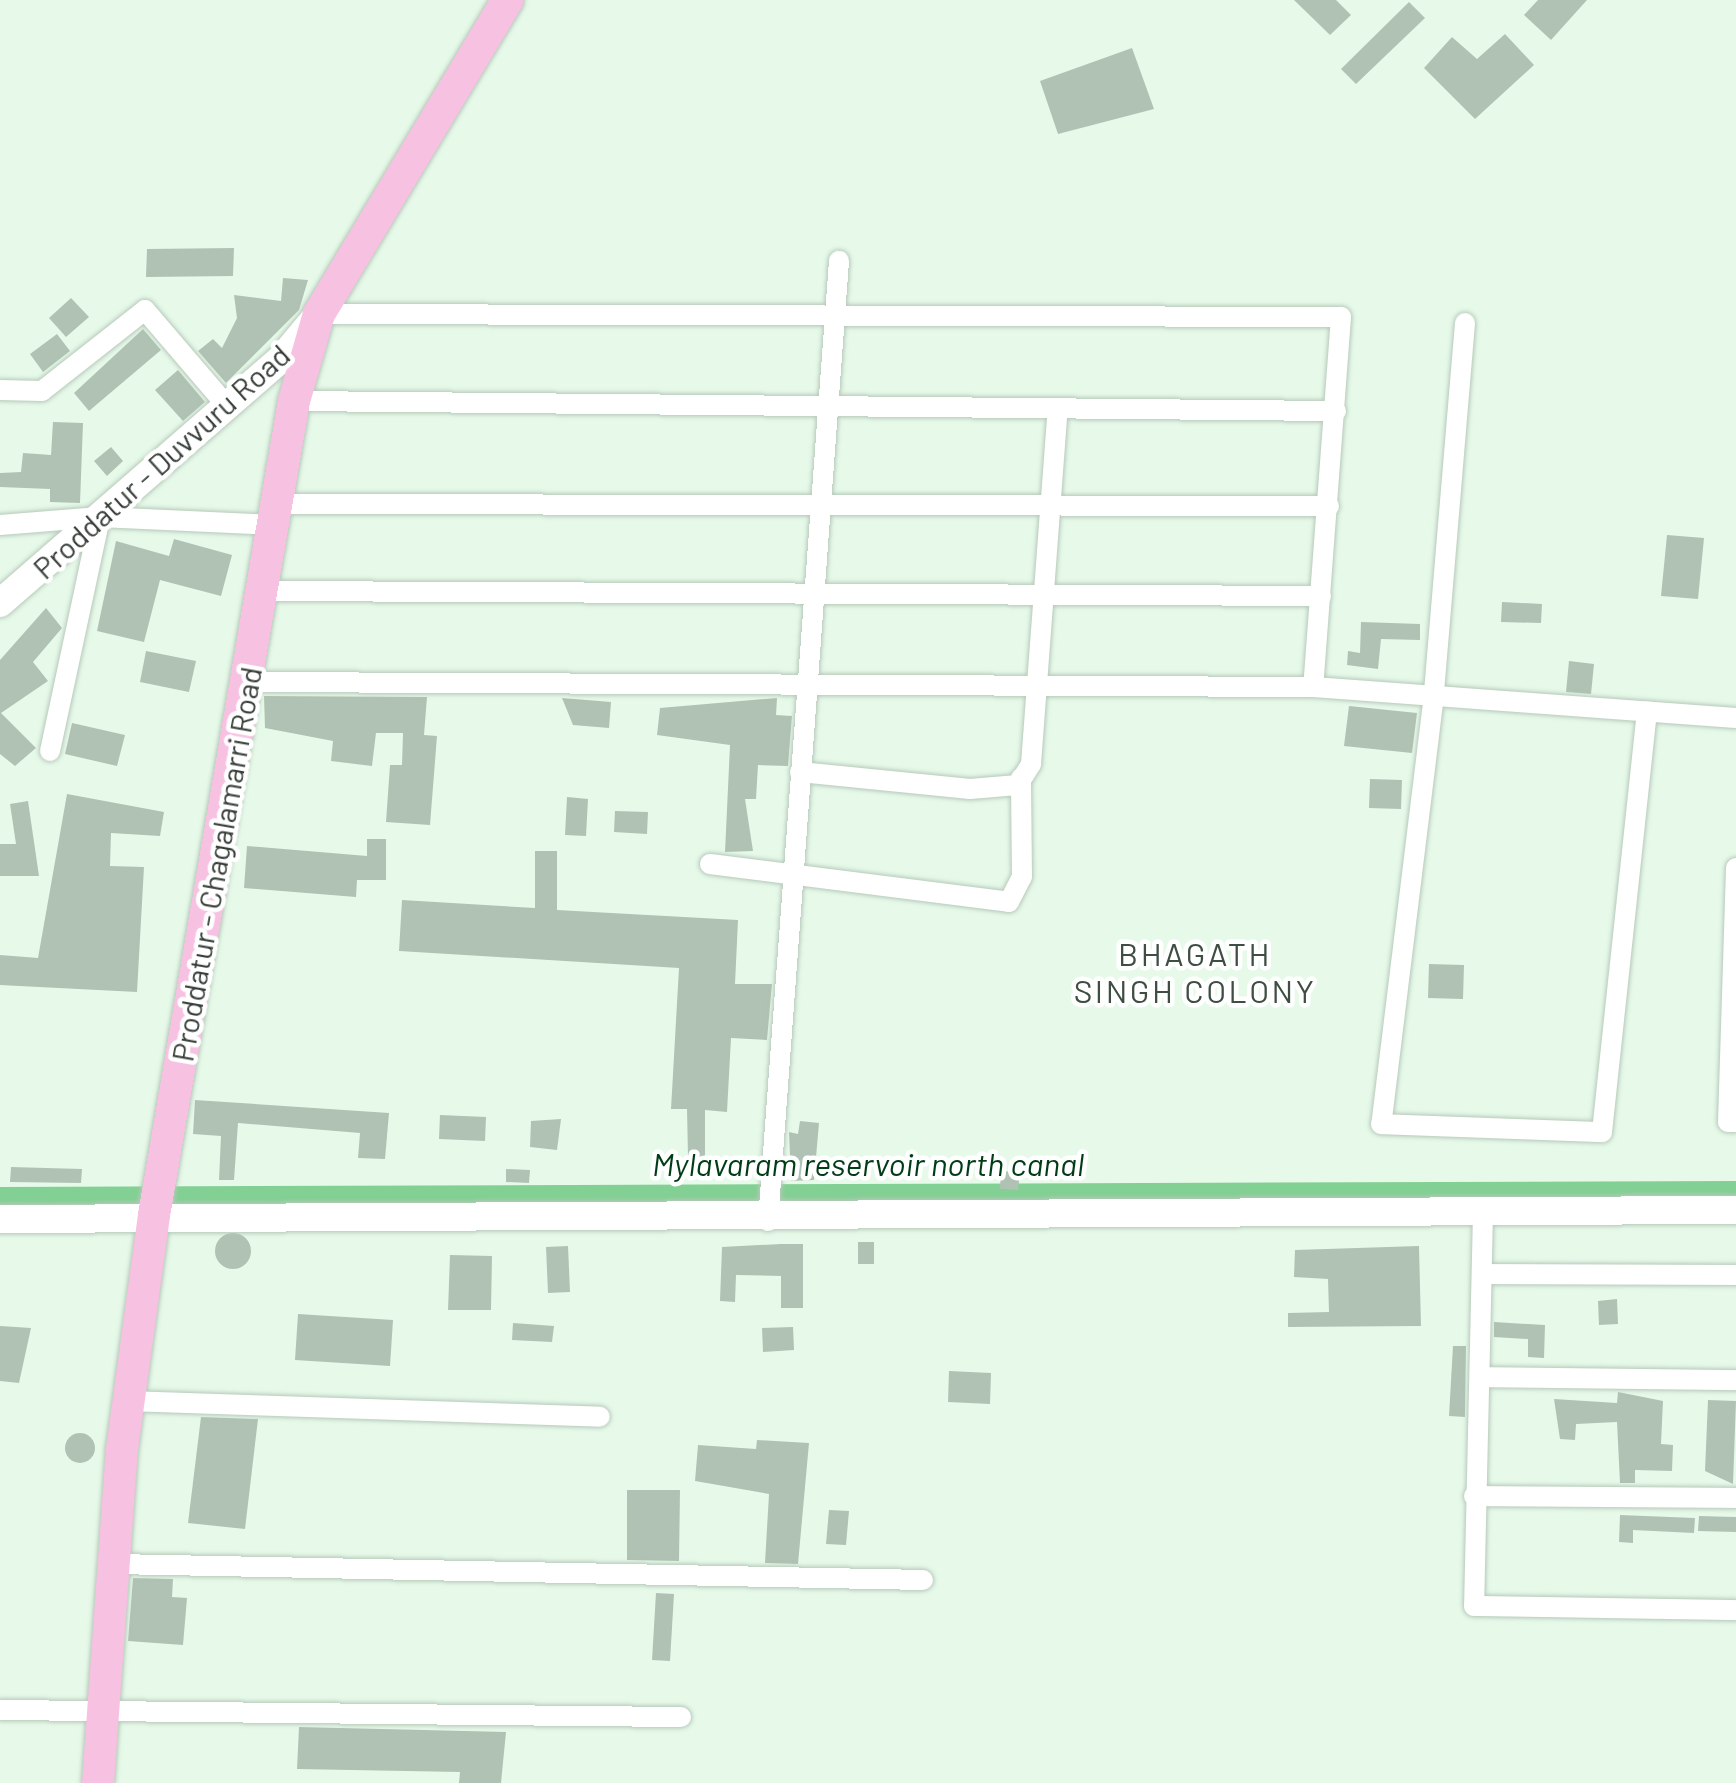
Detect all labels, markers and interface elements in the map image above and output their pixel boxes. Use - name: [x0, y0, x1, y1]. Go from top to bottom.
- street label: Proddatur - Duvvuru Road: [25, 336, 297, 586]
- street label: Proddatur - Chagalamarri Road: [164, 664, 268, 1064]
- district label: BHAGATH SINGH COLONY: [1074, 935, 1316, 1010]
- water label: Mylavaram reservoir north canal: [652, 1144, 1084, 1182]

